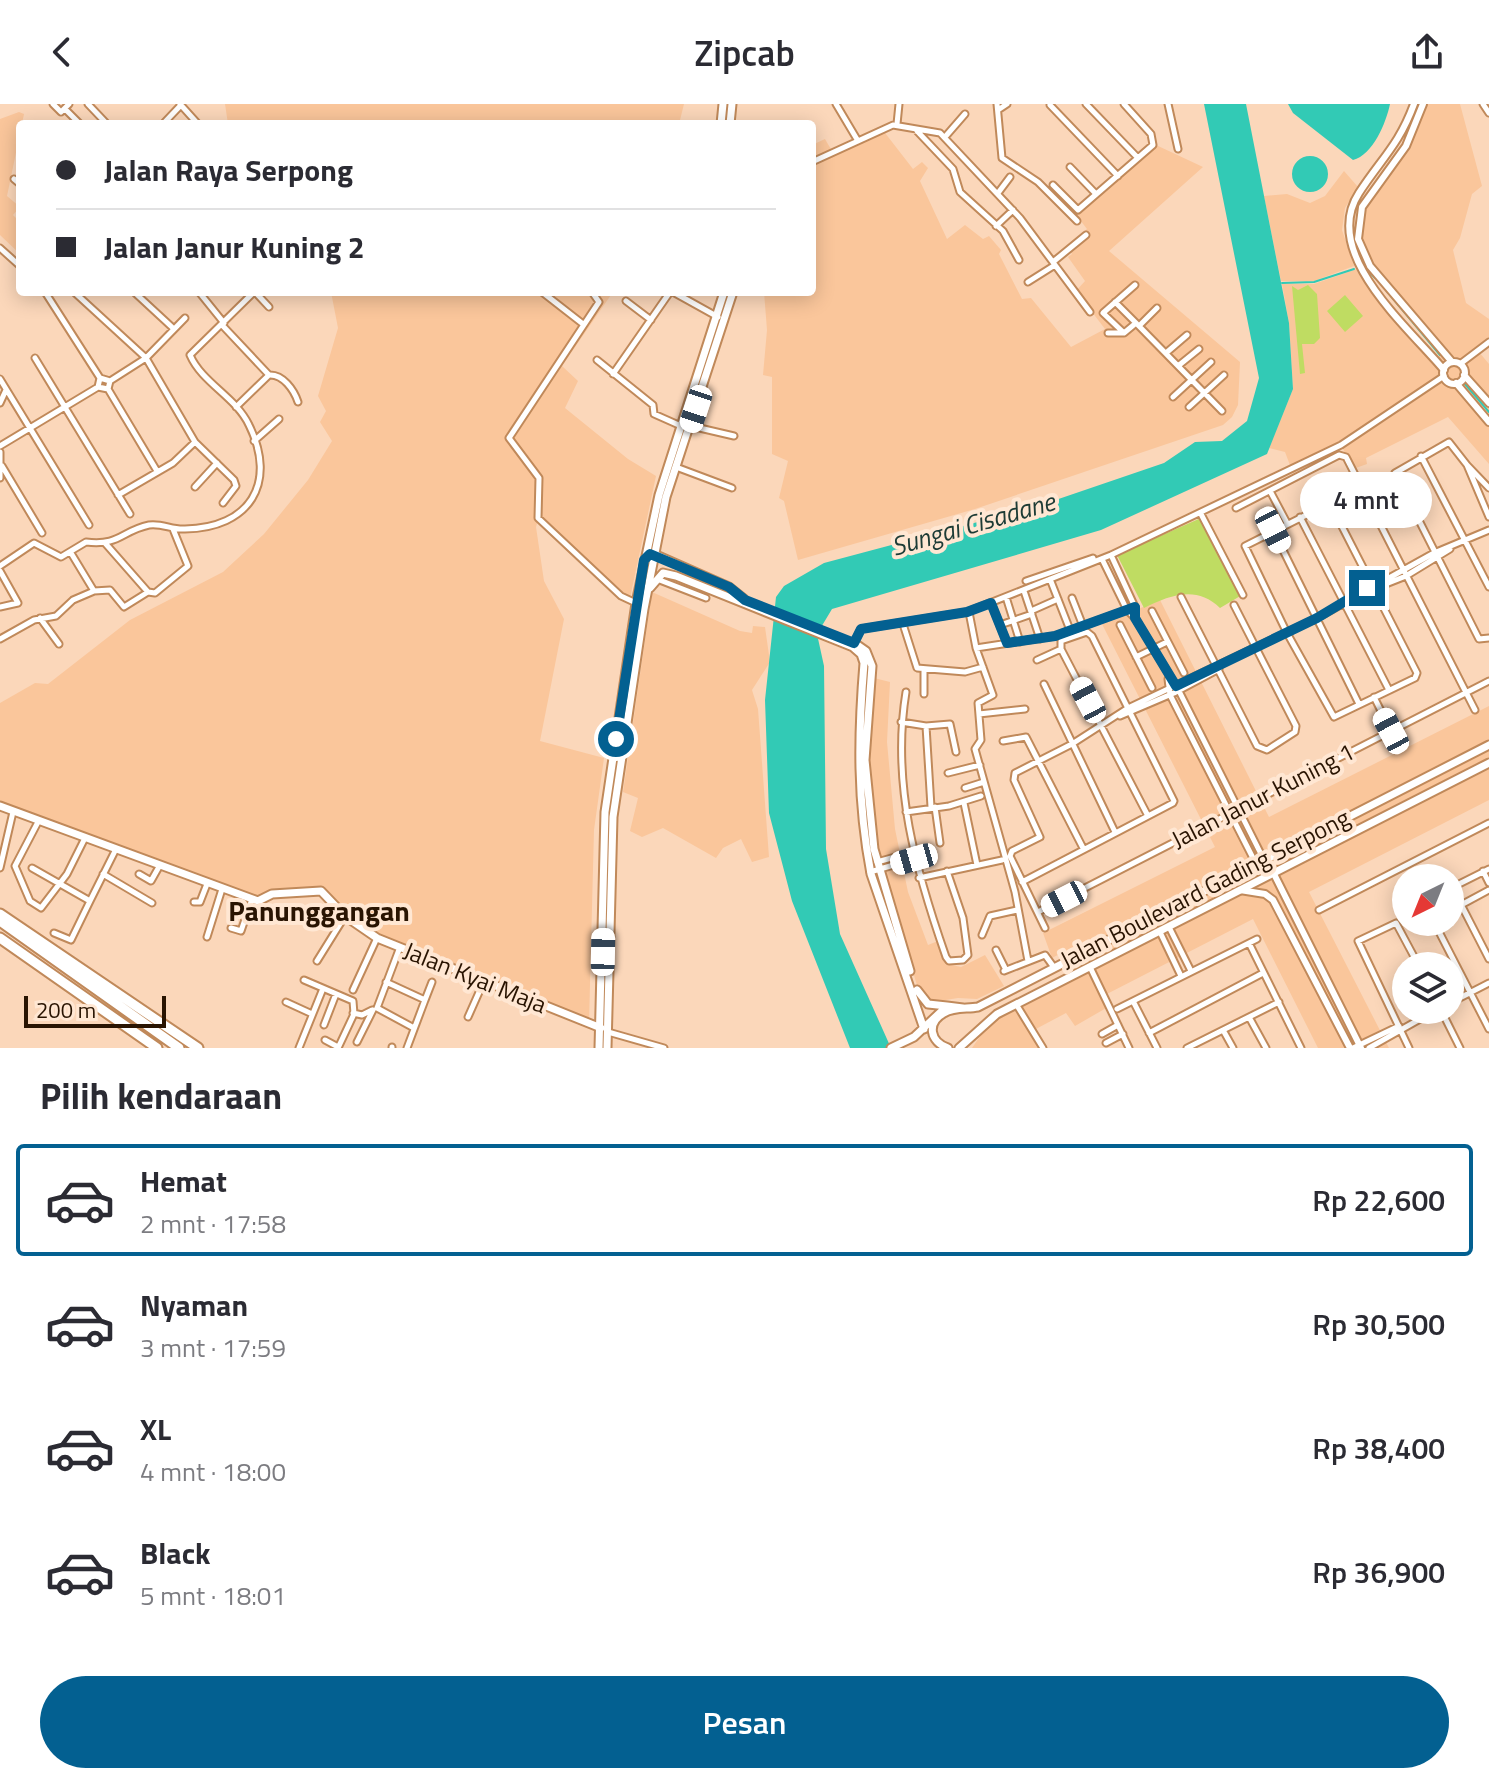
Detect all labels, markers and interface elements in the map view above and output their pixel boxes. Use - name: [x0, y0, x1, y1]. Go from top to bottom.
- text: Zipcab: [694, 25, 795, 80]
- icon: back: [40, 30, 84, 74]
- icon: share: [1405, 30, 1449, 74]
- text: Jalan Raya Serpong: [104, 147, 353, 193]
- text: Jalan Janur Kuning 2: [104, 224, 365, 270]
- car: [677, 382, 715, 436]
- callout: 4 mnt: [1301, 472, 1433, 528]
- text: 4 mnt: [1333, 480, 1399, 519]
- water label: Sungai Cisadane: [886, 481, 1061, 566]
- car: [1251, 503, 1295, 557]
- route end: [1349, 570, 1385, 606]
- car: [1066, 673, 1110, 727]
- car: [1369, 704, 1413, 758]
- route start: [598, 721, 634, 757]
- street label: Jalan Janur Kuning 1: [1165, 733, 1360, 857]
- street label: Jalan Boulevard Gading Serpong: [1053, 799, 1356, 977]
- car: [888, 841, 940, 877]
- north arrow: [1392, 864, 1464, 936]
- map controls: [1392, 864, 1464, 1024]
- car: [1037, 877, 1091, 921]
- district label: Panunggangan: [228, 889, 410, 932]
- car: [591, 928, 615, 976]
- street label: Jalan Kyai Maja: [399, 932, 552, 1022]
- button: layers: [1392, 952, 1464, 1024]
- scale bar: [24, 992, 166, 1028]
- text: 200 m: [36, 993, 96, 1027]
- text: Pilih kendaraan: [40, 1068, 282, 1123]
- text: Hemat: [140, 1158, 227, 1204]
- icon: car: [44, 1164, 116, 1236]
- text: Rp 22,600: [1312, 1177, 1445, 1223]
- text: 2 mnt · 17:58: [140, 1204, 286, 1243]
- text: Nyaman: [140, 1282, 248, 1328]
- icon: car: [44, 1288, 116, 1360]
- text: Rp 30,500: [1312, 1301, 1445, 1347]
- text: 3 mnt · 17:59: [140, 1328, 286, 1367]
- text: XL: [140, 1406, 171, 1452]
- icon: car: [44, 1412, 116, 1484]
- text: Rp 38,400: [1312, 1425, 1445, 1471]
- text: 4 mnt · 18:00: [140, 1452, 286, 1491]
- text: Black: [140, 1530, 211, 1576]
- icon: car: [44, 1536, 116, 1608]
- text: Rp 36,900: [1312, 1549, 1445, 1595]
- text: 5 mnt · 18:01: [140, 1576, 286, 1615]
- button: Pesan: [40, 1676, 1449, 1768]

